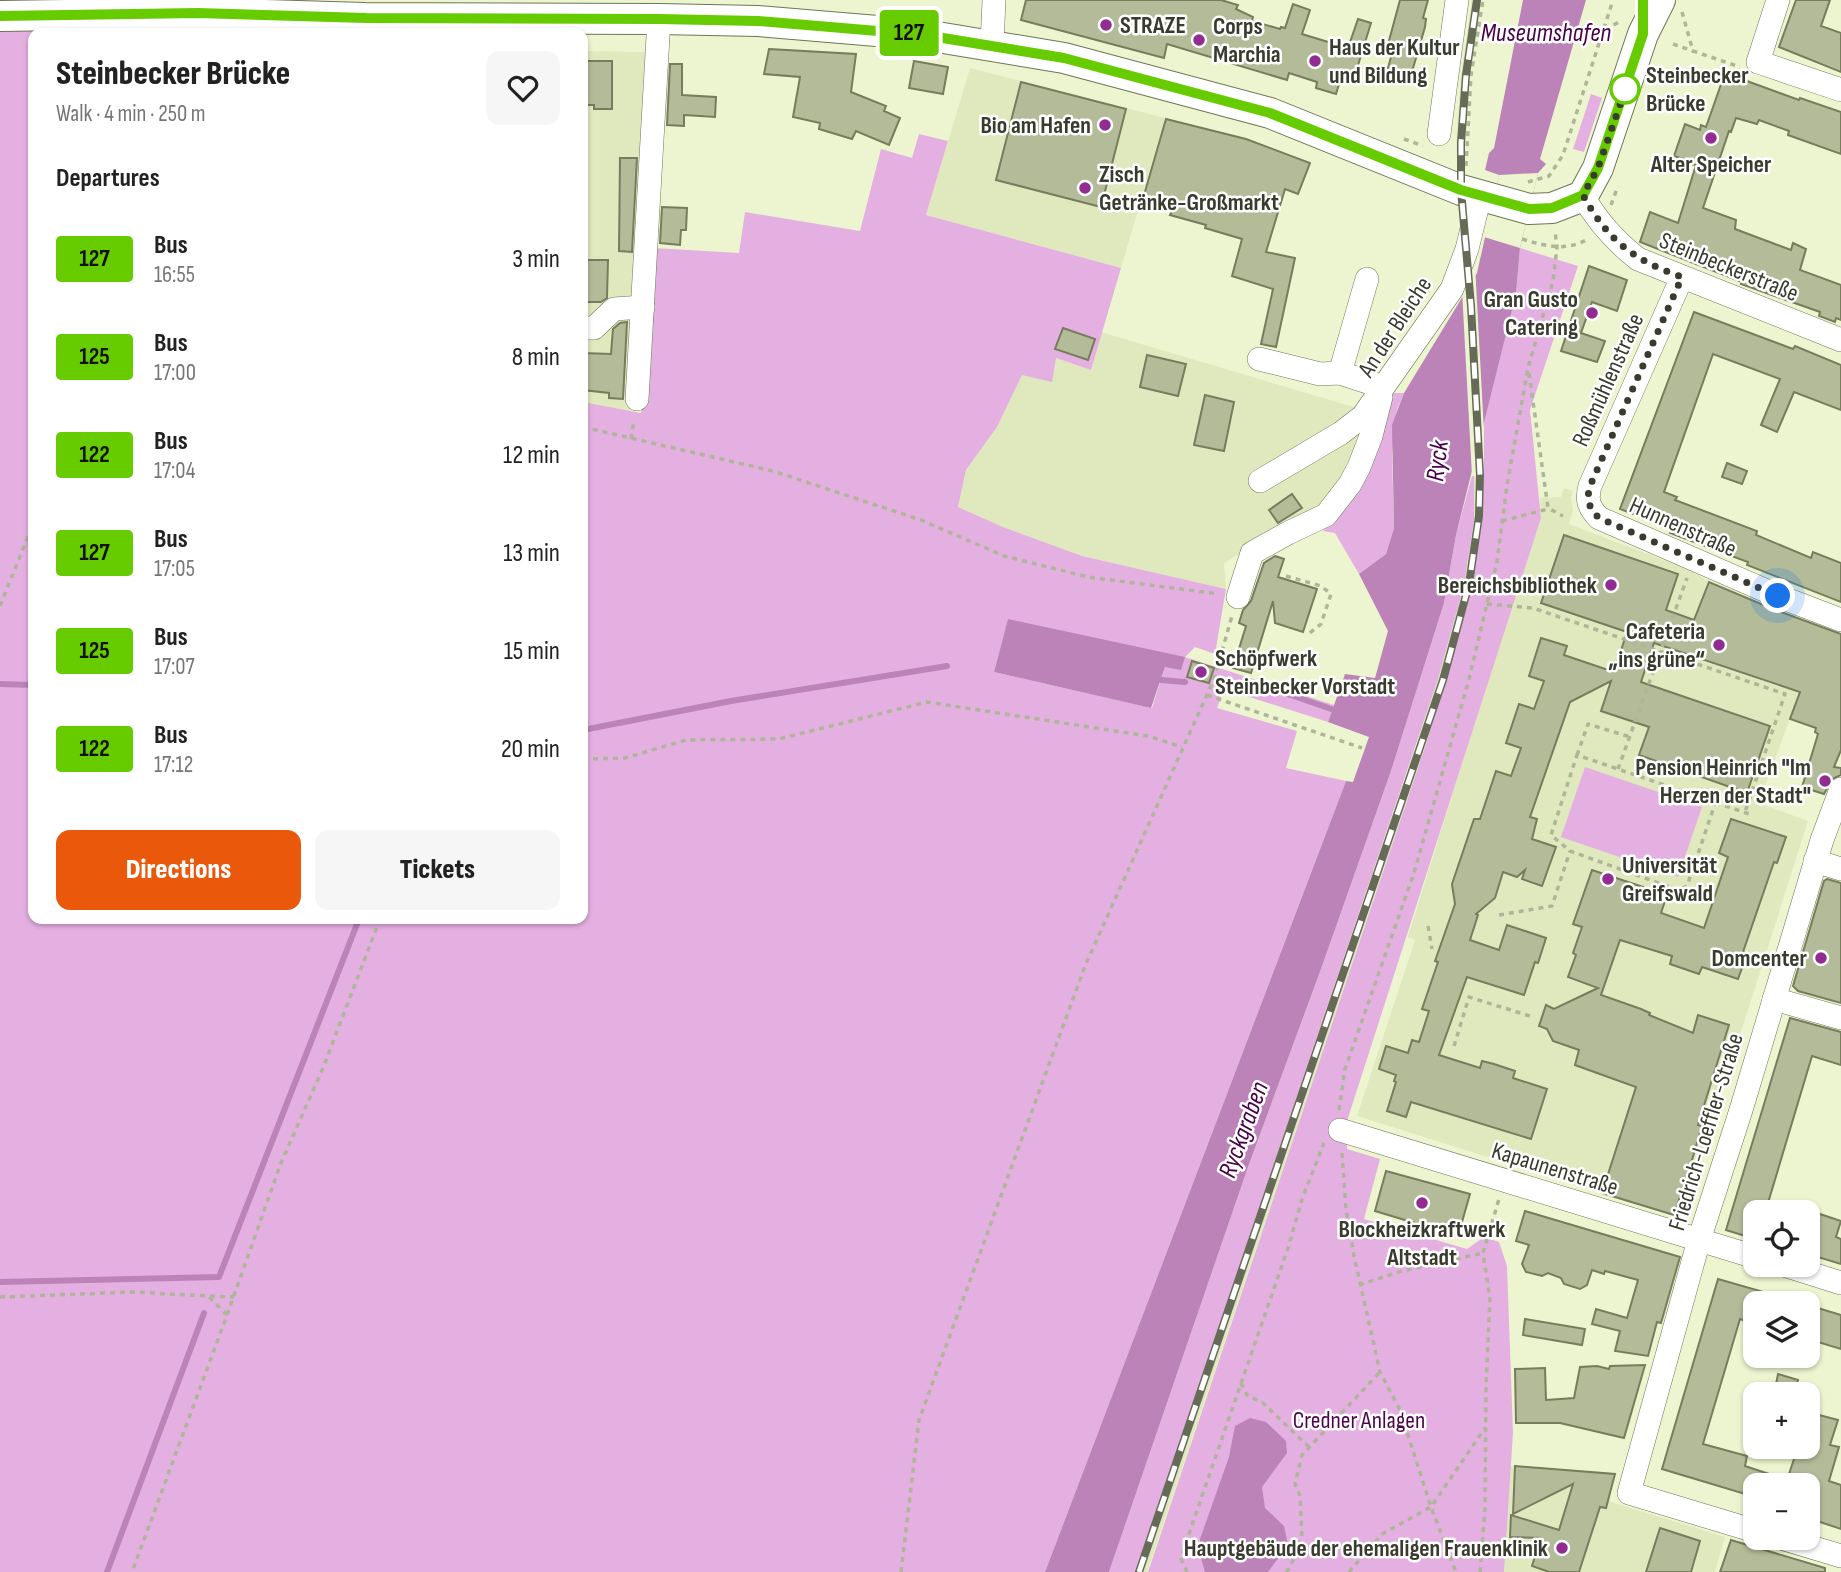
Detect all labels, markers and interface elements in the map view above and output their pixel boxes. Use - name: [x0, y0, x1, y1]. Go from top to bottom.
- line badge: 127: [869, 10, 949, 56]
- place label: STRAZE: [1120, 11, 1186, 40]
- place label: Corps Marchia: [1213, 12, 1281, 69]
- marker: STRAZE: [1098, 17, 1114, 33]
- text: 127: [894, 18, 924, 47]
- water label: Museumshafen: [1481, 18, 1611, 49]
- marker: Corps Marchia: [1191, 32, 1207, 48]
- place label: Haus der Kultur und Bildung: [1329, 33, 1460, 90]
- button: heart: [486, 51, 560, 125]
- marker: Haus der Kultur und Bildung: [1307, 53, 1323, 69]
- text: Steinbecker Brücke: [56, 54, 290, 94]
- place label: Steinbecker Brücke: [1646, 61, 1749, 118]
- marker: Steinbecker Brücke: [1610, 74, 1640, 104]
- text: Walk · 4 min · 250 m: [56, 100, 206, 128]
- place label: Bio am Hafen: [980, 111, 1091, 140]
- marker: Bio am Hafen: [1097, 117, 1113, 133]
- marker: Alter Speicher: [1703, 130, 1719, 146]
- place label: Alter Speicher: [1650, 150, 1772, 179]
- place label: Zisch Getränke-Großmarkt: [1099, 160, 1279, 217]
- text: Departures: [56, 163, 160, 194]
- marker: Zisch Getränke-Großmarkt: [1077, 180, 1093, 196]
- street label: Steinbeckerstraße: [1655, 226, 1803, 308]
- text: Bus: [154, 230, 188, 261]
- text: 127: [79, 244, 110, 273]
- text: 3 min: [512, 244, 560, 275]
- text: 16:55: [154, 261, 195, 289]
- street label: An der Bleiche: [1351, 271, 1438, 384]
- place label: Gran Gusto Catering: [1484, 285, 1578, 342]
- marker: Gran Gusto Catering: [1584, 305, 1600, 321]
- street label: Roßmühlenstraße: [1566, 309, 1650, 451]
- text: Bus: [154, 328, 188, 359]
- text: 125: [79, 342, 110, 371]
- text: 8 min: [512, 342, 560, 373]
- text: 17:00: [154, 359, 196, 387]
- text: Bus: [154, 426, 188, 457]
- water label: Ryck: [1420, 438, 1456, 483]
- text: 122: [79, 440, 110, 469]
- text: 12 min: [503, 440, 560, 471]
- text: 17:04: [154, 457, 195, 485]
- street label: Hunnenstraße: [1625, 491, 1741, 563]
- text: Bus: [154, 524, 188, 555]
- text: 127: [79, 538, 110, 567]
- text: 13 min: [503, 538, 560, 569]
- text: 17:05: [154, 555, 195, 583]
- place label: Bereichsbibliothek: [1438, 571, 1597, 600]
- marker: Bereichsbibliothek: [1603, 577, 1619, 593]
- your location: [1760, 578, 1795, 613]
- place label: Cafeteria „ins grüne“: [1608, 617, 1705, 674]
- text: Bus: [154, 622, 188, 653]
- text: 125: [79, 636, 110, 665]
- text: 15 min: [504, 636, 560, 667]
- marker: Cafeteria „ins grüne“: [1711, 637, 1727, 653]
- place label: Schöpfwerk Steinbecker Vorstadt: [1215, 644, 1395, 701]
- text: 17:07: [154, 653, 195, 681]
- marker: Schöpfwerk Steinbecker Vorstadt: [1193, 664, 1209, 680]
- text: Bus: [154, 720, 188, 751]
- text: 122: [79, 734, 110, 763]
- text: 20 min: [501, 734, 560, 765]
- text: 17:12: [154, 751, 193, 779]
- place label: Pension Heinrich "Im Herzen der Stadt": [1635, 753, 1811, 810]
- marker: Pension Heinrich "Im Herzen der Stadt": [1817, 773, 1833, 789]
- button: Directions: [56, 830, 301, 910]
- button: Tickets: [315, 830, 560, 910]
- place label: Universität Greifswald: [1622, 851, 1717, 908]
- marker: Universität Greifswald: [1600, 871, 1616, 887]
- place label: Domcenter: [1712, 944, 1808, 973]
- marker: Domcenter: [1813, 950, 1829, 966]
- street label: Friedrich-Loeffler-Straße: [1662, 1030, 1750, 1234]
- water label: Ryckgraben: [1212, 1078, 1276, 1182]
- street label: Kapaunenstraße: [1488, 1136, 1622, 1202]
- marker: Blockheizkraftwerk Altstadt: [1414, 1195, 1430, 1211]
- map controls: [1743, 1200, 1820, 1550]
- button: locate: [1743, 1200, 1820, 1277]
- place label: Blockheizkraftwerk Altstadt: [1339, 1215, 1505, 1272]
- button: layers: [1743, 1291, 1820, 1368]
- button: +: [1743, 1382, 1820, 1459]
- park label: Credner Anlagen: [1293, 1406, 1425, 1435]
- button: −: [1743, 1473, 1820, 1550]
- place label: Hauptgebäude der ehemaligen Frauenklinik: [1184, 1534, 1548, 1563]
- marker: Hauptgebäude der ehemaligen Frauenklinik: [1554, 1540, 1570, 1556]

